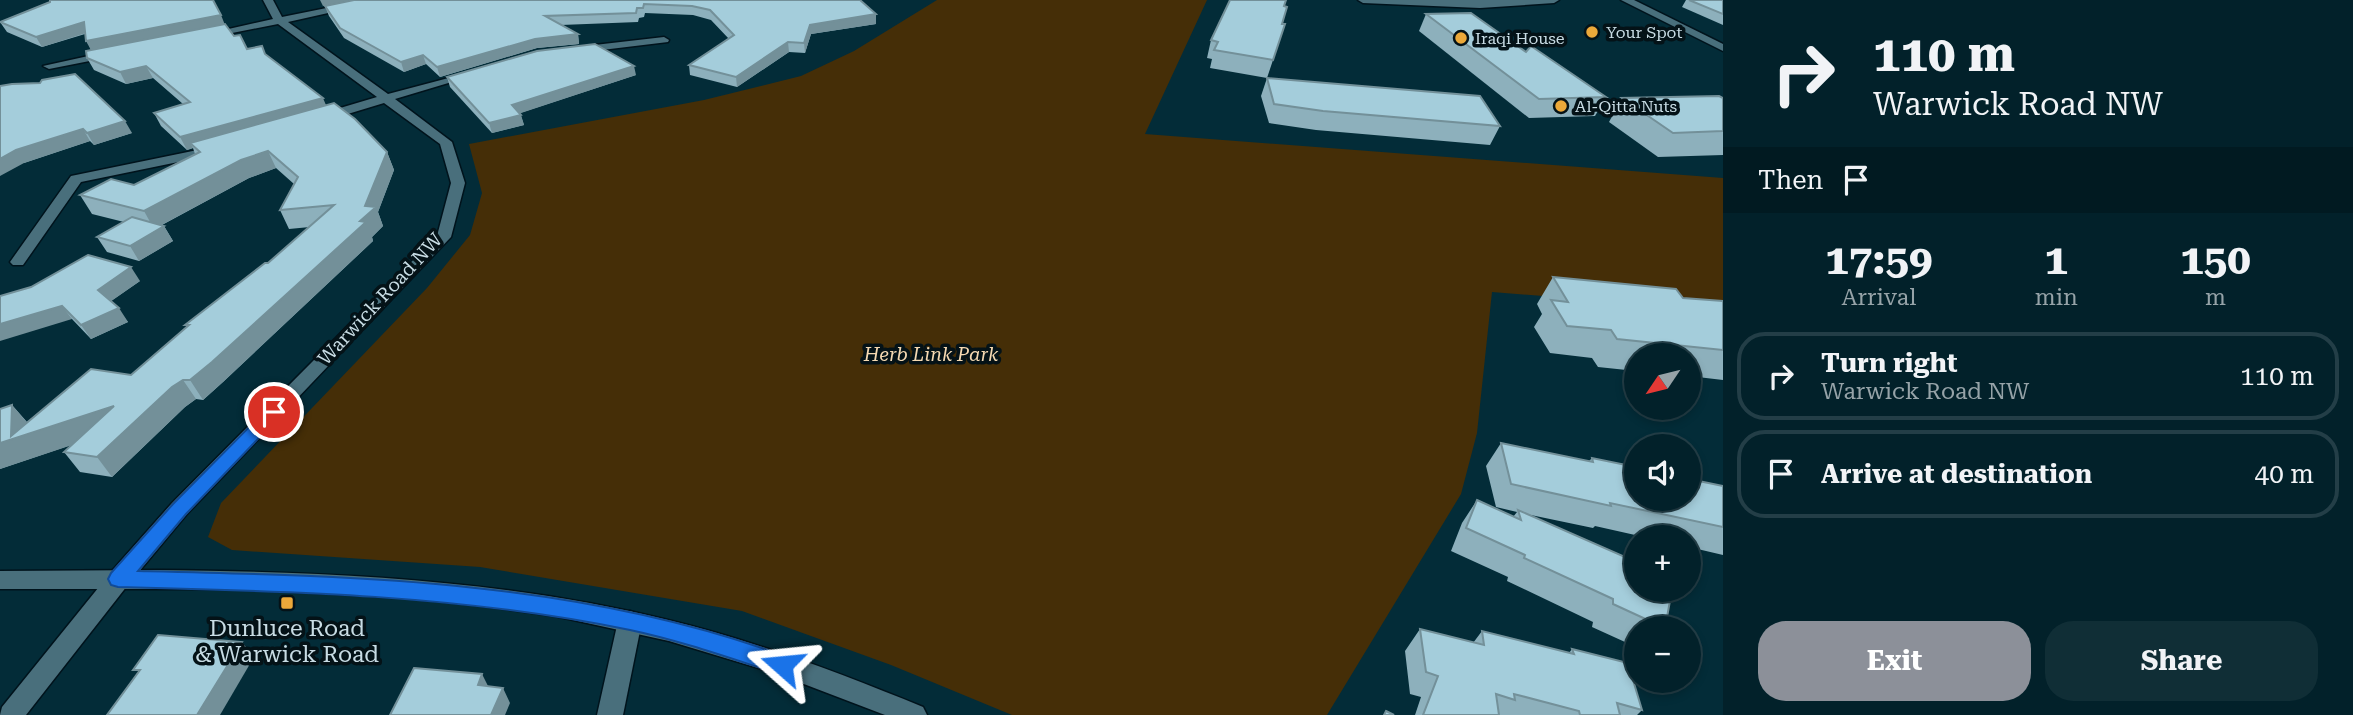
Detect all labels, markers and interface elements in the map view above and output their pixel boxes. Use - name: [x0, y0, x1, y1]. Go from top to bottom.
- place label: Your Spot: [1606, 23, 1682, 42]
- marker: Your Spot: [1584, 24, 1600, 40]
- text: 110 m: [1873, 26, 2015, 83]
- icon: right: [1758, 28, 1849, 119]
- place label: Iraqi House: [1475, 29, 1565, 48]
- marker: Iraqi House: [1453, 30, 1469, 46]
- text: Warwick Road NW: [1873, 85, 2163, 123]
- place label: Al-Qitta Nuts: [1575, 97, 1678, 116]
- marker: Al-Qitta Nuts: [1553, 98, 1569, 114]
- icon: arrive: [1837, 161, 1875, 199]
- text: Then: [1758, 165, 1823, 195]
- street label: Warwick Road NW: [313, 228, 448, 370]
- text: 17:59: [1825, 235, 1932, 284]
- text: 1: [2045, 235, 2068, 284]
- text: 150: [2180, 235, 2251, 284]
- text: Arrival: [1841, 284, 1916, 311]
- text: min: [2035, 284, 2078, 311]
- text: m: [2205, 284, 2226, 311]
- park label: Herb Link Park: [863, 343, 999, 366]
- north arrow: [1624, 343, 1701, 420]
- map controls: [1624, 343, 1701, 693]
- text: Turn right: [1821, 348, 1957, 378]
- icon: right: [1762, 357, 1800, 395]
- text: 110 m: [2240, 361, 2314, 391]
- text: Warwick Road NW: [1821, 378, 2029, 405]
- pin: [244, 382, 304, 442]
- icon: arrive: [255, 393, 293, 431]
- button: sound: [1624, 434, 1701, 511]
- icon: arrive: [1762, 455, 1800, 493]
- text: Arrive at destination: [1821, 459, 2092, 489]
- text: 40 m: [2255, 459, 2314, 489]
- button: +: [1624, 525, 1701, 602]
- marker: Dunluce Road & Warwick Road: [279, 595, 295, 611]
- place label: Dunluce Road & Warwick Road: [195, 615, 379, 668]
- button: −: [1624, 616, 1701, 693]
- button: Exit: [1758, 621, 2031, 701]
- button: Share: [2045, 621, 2318, 701]
- position arrow: [745, 628, 819, 702]

